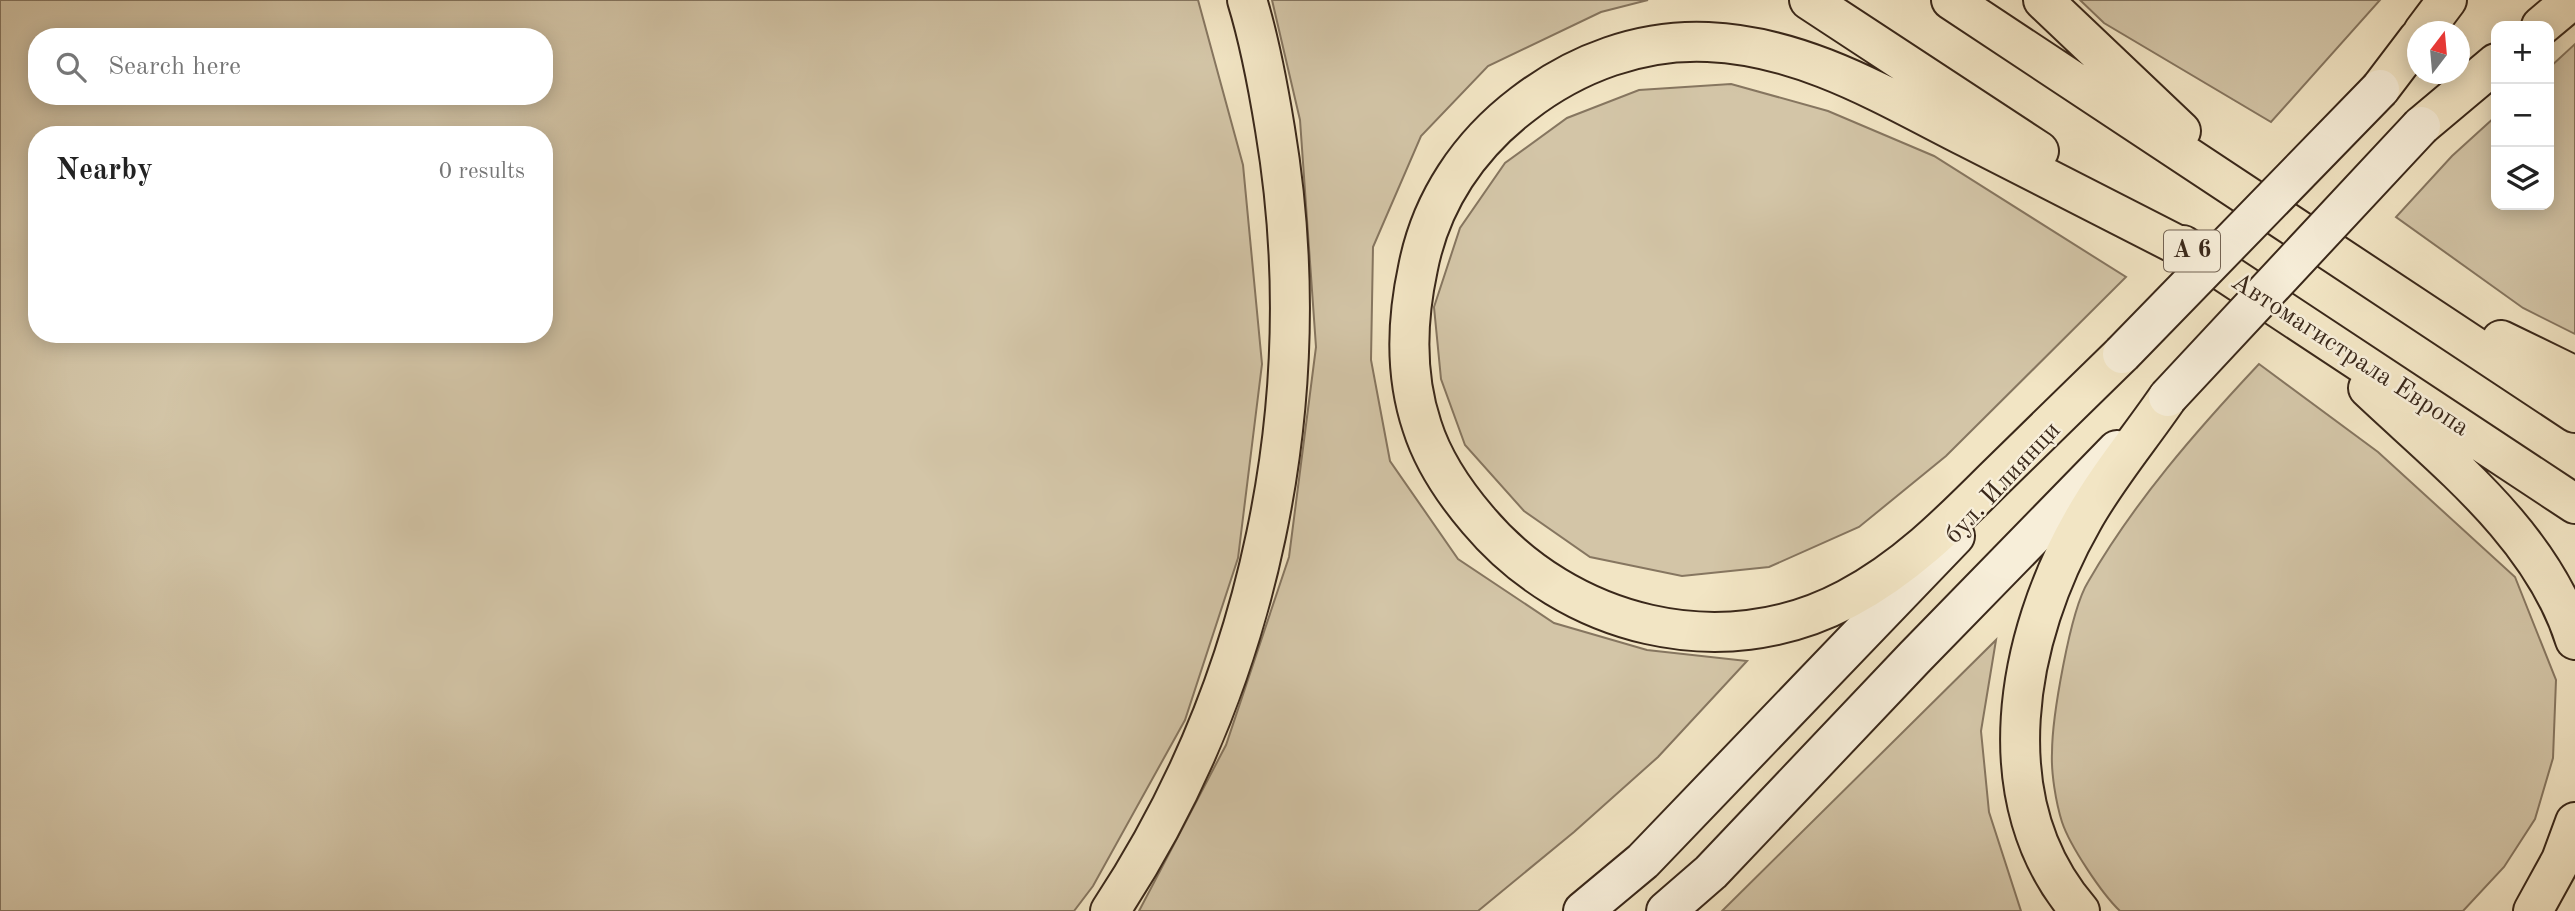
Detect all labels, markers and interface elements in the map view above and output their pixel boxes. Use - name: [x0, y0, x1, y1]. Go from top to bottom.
- north arrow: [2407, 21, 2470, 84]
- map controls: [2491, 21, 2554, 210]
- button: +: [2491, 21, 2554, 84]
- search box: [28, 28, 553, 105]
- icon: search: [52, 48, 90, 86]
- text: Search here: [108, 54, 241, 80]
- button: −: [2491, 84, 2554, 147]
- button: layers: [2491, 147, 2554, 210]
- text: Nearby: [56, 156, 153, 186]
- text: 0 results: [439, 160, 525, 183]
- road number: A 6: [2164, 230, 2220, 272]
- street label: Автомагистрала Европа: [2226, 268, 2474, 442]
- street label: бул. Илиянци: [1940, 417, 2066, 549]

